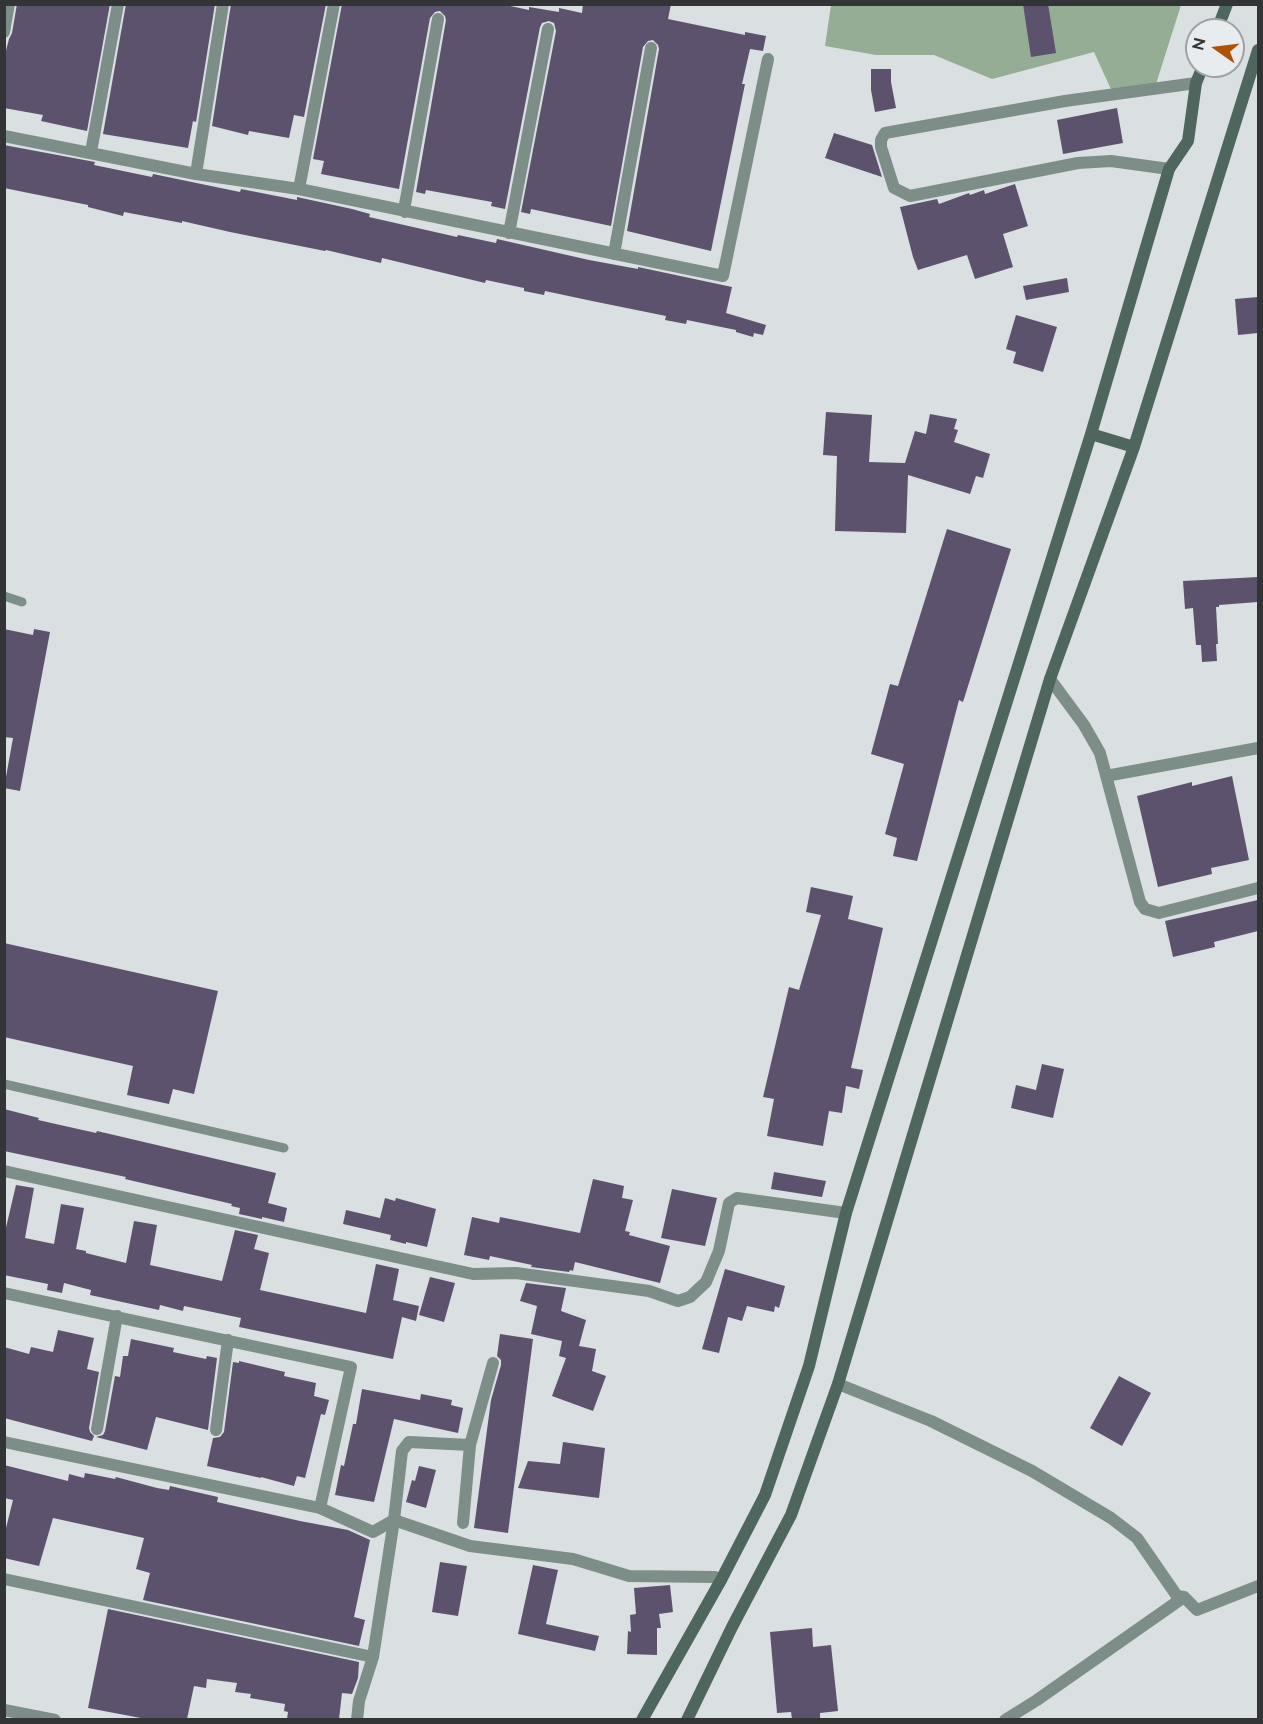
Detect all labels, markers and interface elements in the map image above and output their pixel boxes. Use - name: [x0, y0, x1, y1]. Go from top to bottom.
- north arrow: [1185, 18, 1245, 78]
- text: N: [1188, 36, 1210, 52]

